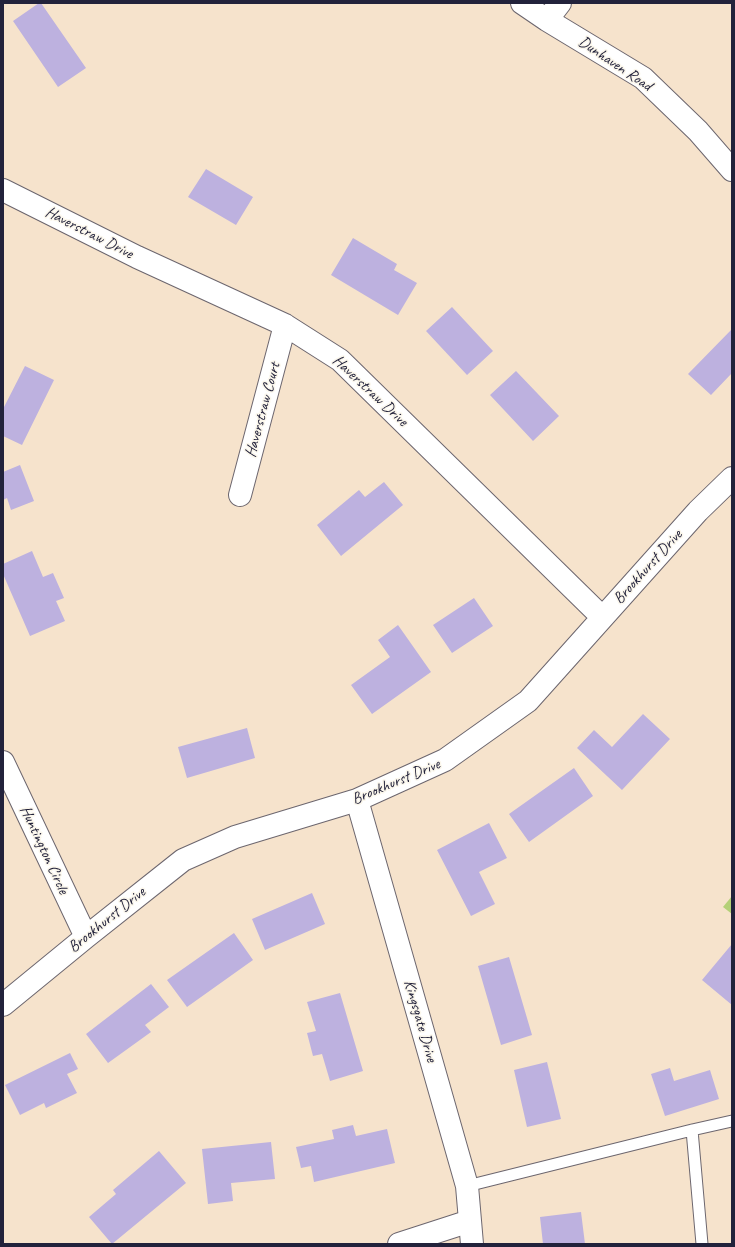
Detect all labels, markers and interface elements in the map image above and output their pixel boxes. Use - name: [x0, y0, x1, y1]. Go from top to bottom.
- street label: Dunhaven Road: [575, 32, 655, 96]
- street label: Haverstraw Drive: [42, 203, 136, 263]
- street label: Haverstraw Drive: [328, 351, 412, 431]
- street label: Haverstraw Court: [241, 361, 285, 459]
- street label: Brookhurst Drive: [610, 526, 686, 608]
- street label: Brookhurst Drive: [349, 755, 443, 809]
- street label: Huntington Circle: [15, 803, 73, 897]
- street label: Brookhurst Drive: [65, 883, 149, 957]
- street label: Kingsgate Drive: [399, 978, 441, 1064]

